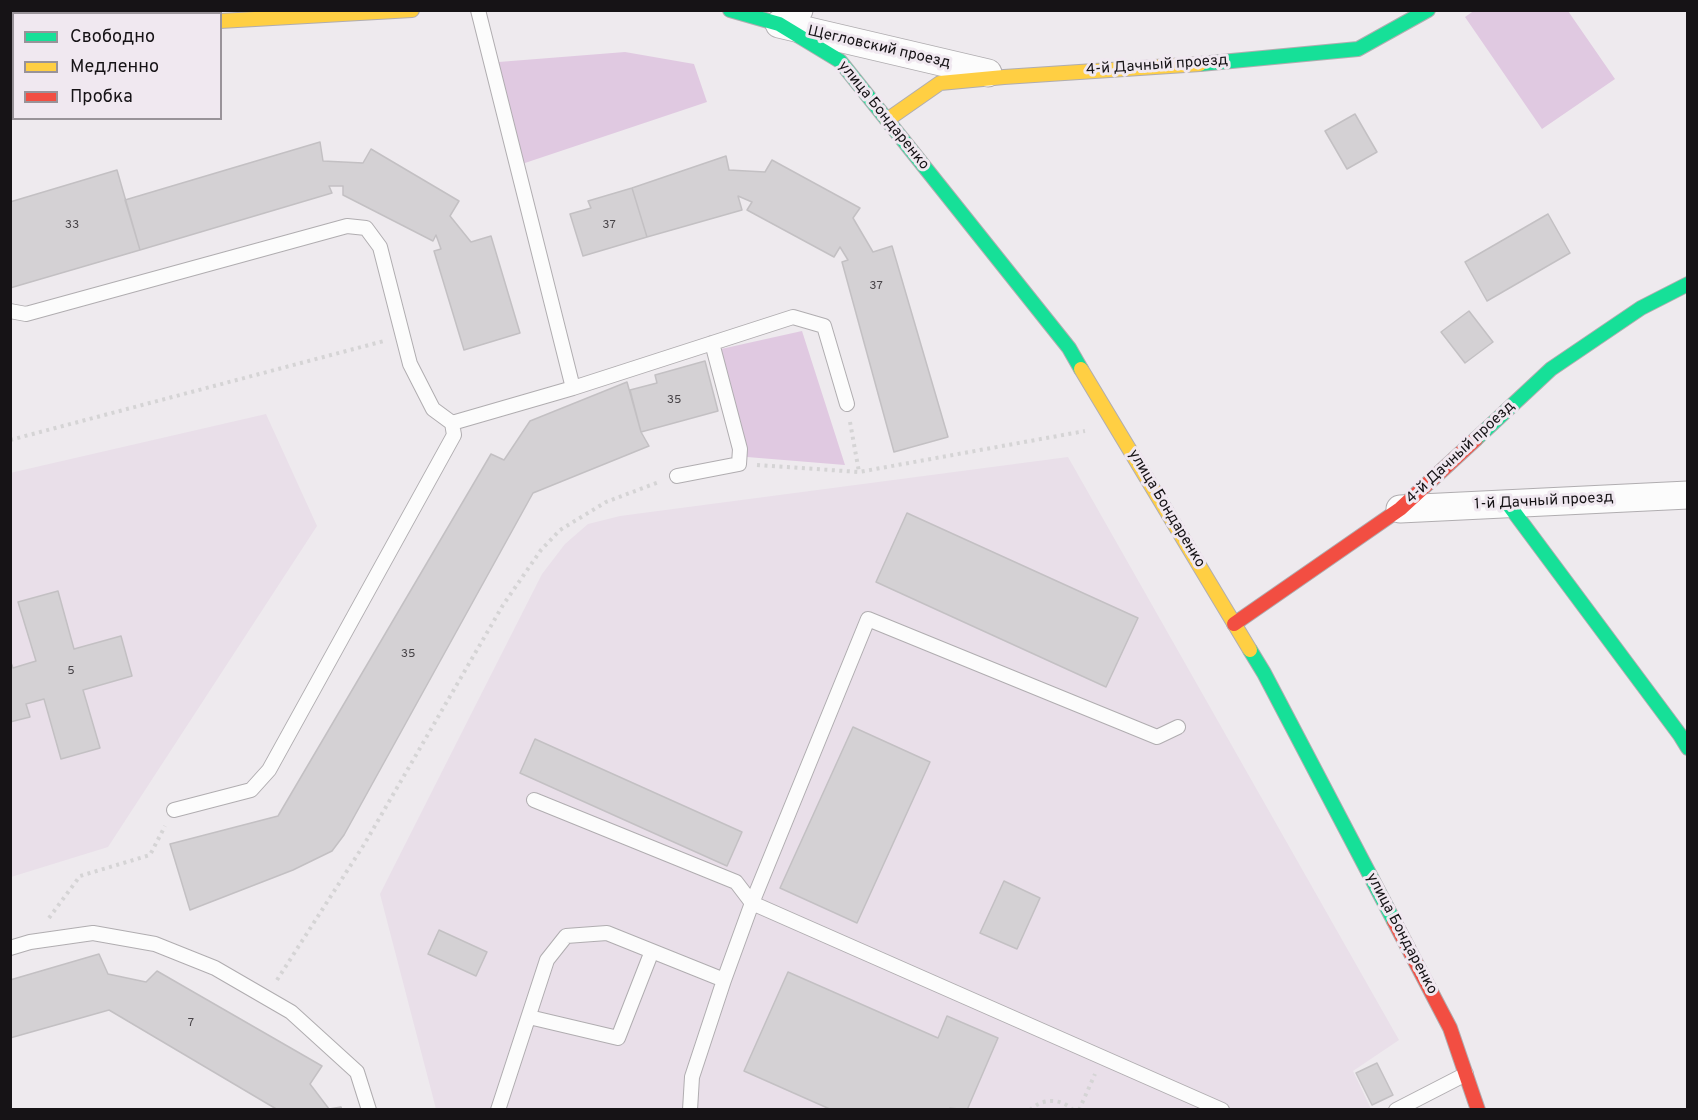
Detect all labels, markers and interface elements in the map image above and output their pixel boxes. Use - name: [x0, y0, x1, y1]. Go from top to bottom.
- legend: [12, 12, 222, 120]
- street label: Щегловский проезд: [806, 23, 952, 73]
- text: Свободно: [70, 26, 155, 49]
- street label: 4-й Дачный проезд: [1085, 52, 1229, 80]
- text: Медленно: [70, 56, 159, 79]
- street label: улица Бондаренко: [834, 58, 932, 174]
- text: Пробка: [70, 86, 133, 109]
- house number: 33: [65, 219, 79, 233]
- house number: 37: [602, 219, 616, 233]
- house number: 37: [869, 280, 883, 294]
- house number: 35: [667, 394, 681, 408]
- street label: 4-й Дачный проезд: [1403, 398, 1519, 508]
- street label: улица Бондаренко: [1124, 447, 1208, 571]
- street label: 1-й Дачный проезд: [1474, 489, 1614, 515]
- house number: 35: [401, 648, 415, 662]
- house number: 5: [67, 665, 75, 679]
- street label: улица Бондаренко: [1361, 870, 1441, 998]
- house number: 7: [188, 1017, 194, 1031]

